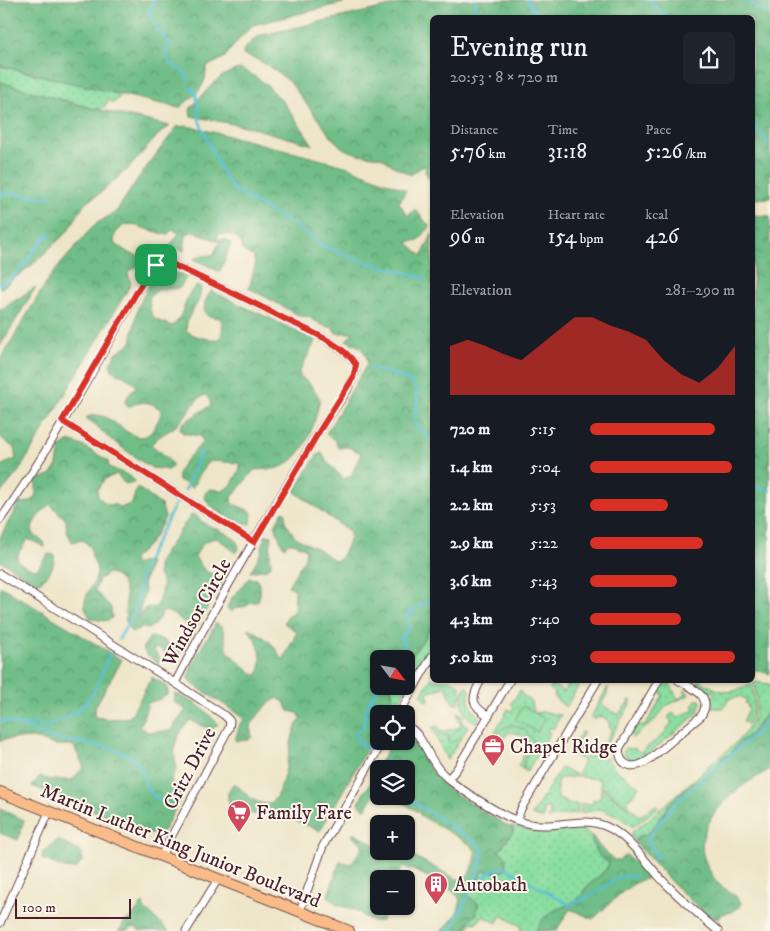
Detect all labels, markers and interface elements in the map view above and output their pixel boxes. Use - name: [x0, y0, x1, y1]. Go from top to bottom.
- text: Evening run: [450, 30, 588, 65]
- button: share: [683, 32, 735, 84]
- text: 20:53 · 8 × 720 m: [450, 67, 558, 87]
- text: Distance: [450, 121, 498, 139]
- text: Time: [548, 121, 578, 139]
- text: Pace: [645, 121, 671, 139]
- text: 5.76: [450, 139, 485, 165]
- text: 31:18: [548, 139, 587, 165]
- text: 5:26: [645, 139, 683, 165]
- text: km: [485, 145, 506, 163]
- text: /km: [683, 145, 707, 163]
- text: Elevation: [450, 206, 504, 224]
- text: Heart rate: [548, 206, 605, 224]
- text: kcal: [645, 206, 668, 224]
- text: 96: [450, 224, 471, 250]
- text: 154: [548, 224, 577, 250]
- text: 426: [645, 224, 679, 250]
- text: m: [471, 230, 485, 248]
- text: bpm: [577, 230, 604, 248]
- pin: [135, 244, 177, 286]
- icon: arrive: [142, 251, 170, 279]
- text: Elevation: [450, 280, 512, 300]
- text: 281–290 m: [665, 280, 735, 300]
- text: 720 m: [450, 419, 490, 439]
- text: 5:15: [530, 419, 556, 439]
- text: 1.4 km: [450, 457, 492, 477]
- text: 5:04: [530, 457, 560, 477]
- text: 2.2 km: [450, 495, 493, 515]
- text: 5:53: [530, 495, 556, 515]
- text: 2.9 km: [450, 533, 493, 553]
- text: 5:22: [530, 533, 558, 553]
- street label: Windsor Circle: [157, 554, 237, 672]
- text: 3.6 km: [450, 571, 491, 591]
- text: 5:43: [530, 571, 557, 591]
- text: 4.3 km: [450, 609, 493, 629]
- text: 5:40: [530, 609, 560, 629]
- text: 5.0 km: [450, 647, 493, 667]
- text: 5:03: [530, 647, 557, 667]
- north arrow: [370, 650, 415, 695]
- map controls: [370, 650, 415, 915]
- button: locate: [370, 705, 415, 750]
- street label: Critz Drive: [158, 723, 222, 814]
- office icon: Chapel Ridge: [480, 733, 506, 767]
- place label: Chapel Ridge: [510, 735, 617, 760]
- button: layers: [370, 760, 415, 805]
- street label: Martin Luther King Junior Boulevard: [37, 779, 324, 914]
- supermarket icon: Family Fare: [226, 799, 252, 833]
- place label: Family Fare: [256, 801, 352, 826]
- button: +: [370, 815, 415, 860]
- button: −: [370, 870, 415, 915]
- building icon: Autobath: [423, 871, 449, 905]
- place label: Autobath: [454, 873, 528, 898]
- scale bar: [15, 896, 131, 919]
- text: 100 m: [22, 899, 56, 917]

